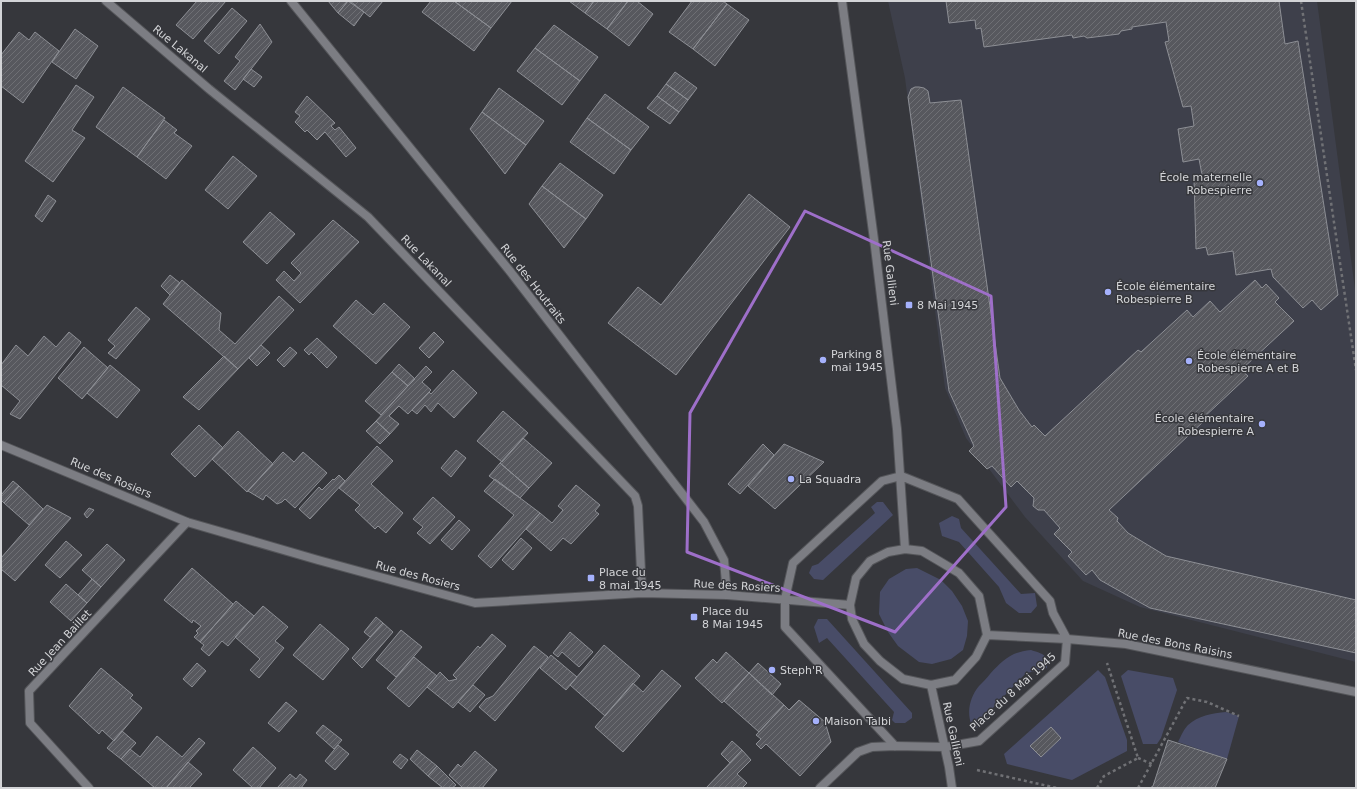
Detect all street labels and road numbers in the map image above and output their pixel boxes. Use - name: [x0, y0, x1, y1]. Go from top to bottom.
- street label: Rue Lakanal: [150, 23, 210, 75]
- street label: Rue Lakanal: [398, 232, 454, 290]
- street label: Rue Gallieni: [880, 240, 900, 306]
- street label: Rue des Houtraits: [498, 241, 568, 327]
- street label: Rue des Rosiers: [68, 455, 154, 501]
- street label: Rue des Rosiers: [374, 558, 462, 594]
- street label: Rue des Rosiers: [693, 577, 781, 595]
- street label: Rue Jean Baillet: [26, 607, 95, 679]
- street label: Rue des Bons Raisins: [1117, 627, 1234, 662]
- street label: Place du 8 Mai 1945: [967, 650, 1059, 734]
- street label: Rue Gallieni: [940, 701, 966, 767]

